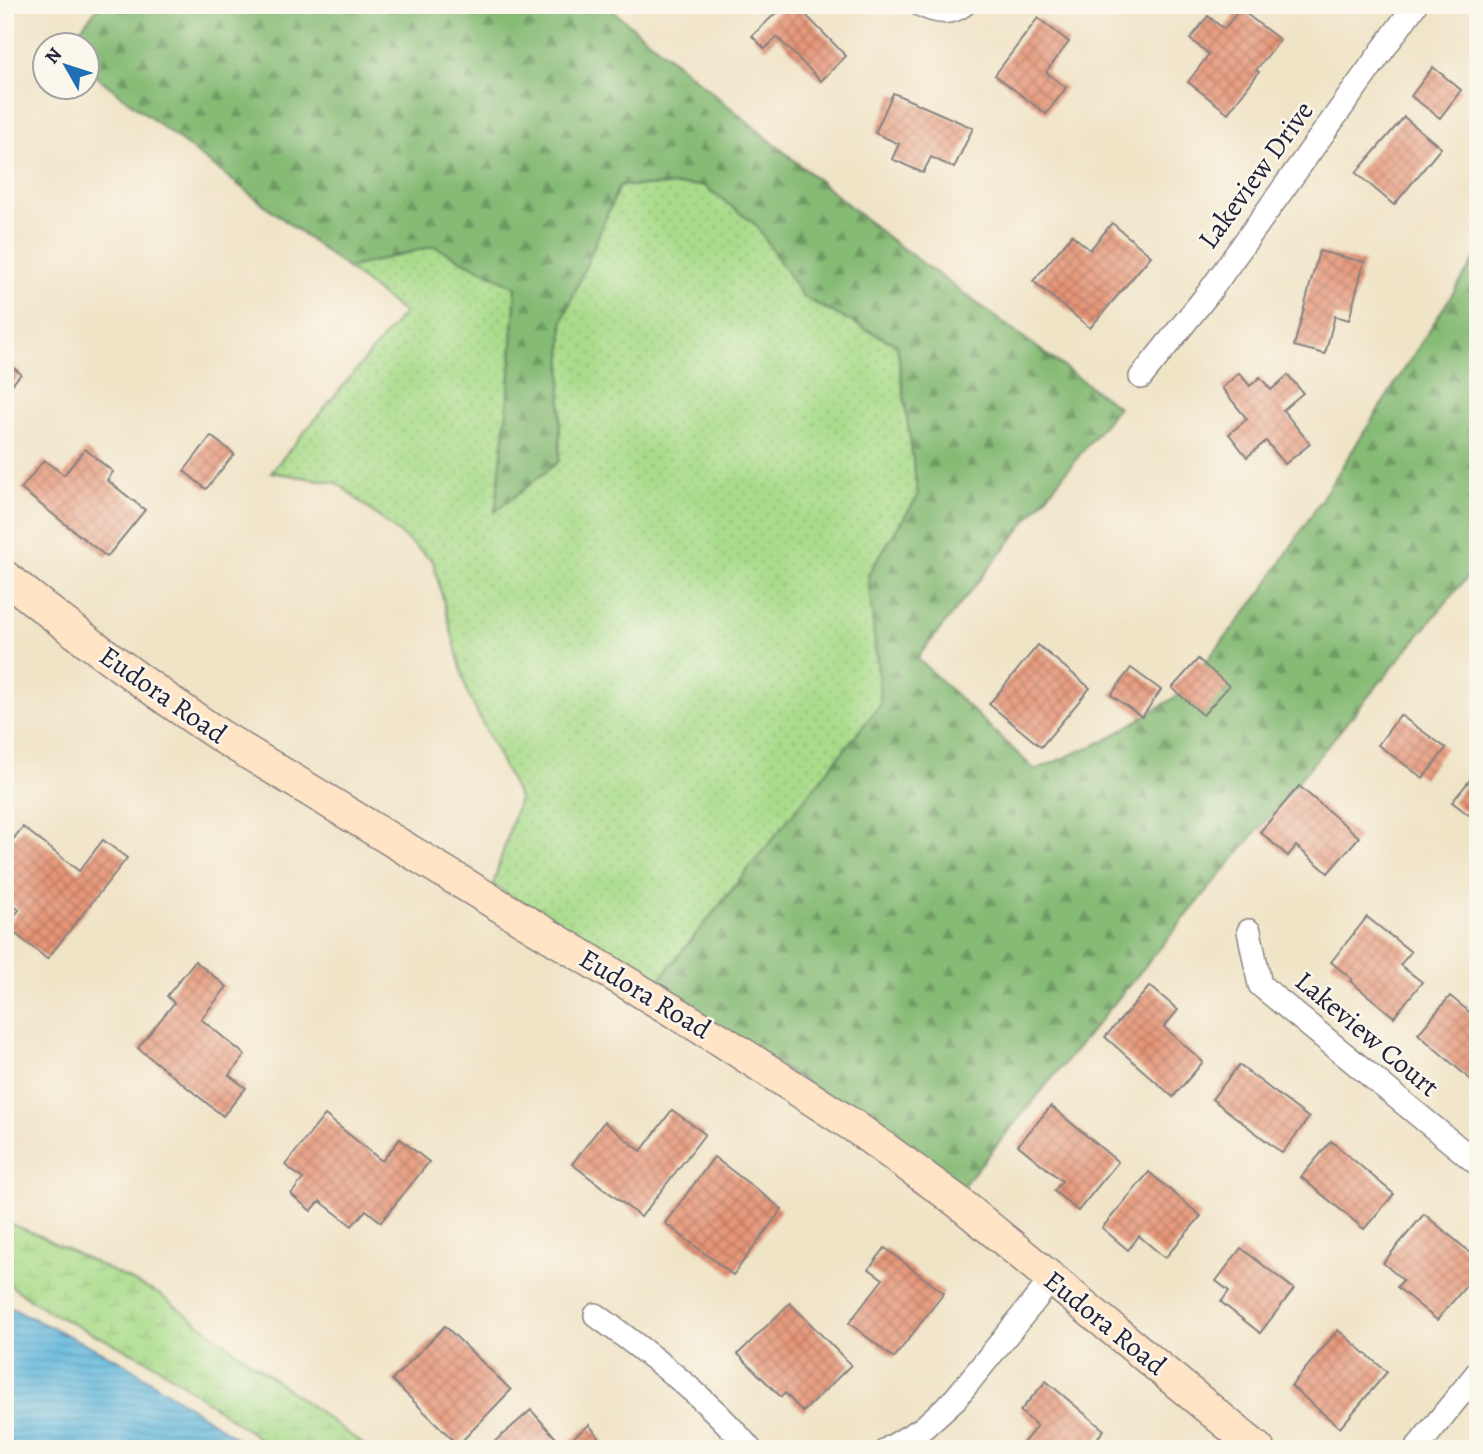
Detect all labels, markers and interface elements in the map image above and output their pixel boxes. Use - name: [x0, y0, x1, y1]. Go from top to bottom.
- north arrow: [32, 32, 102, 102]
- text: N: [39, 42, 68, 69]
- street label: Lakeview Drive: [1189, 93, 1323, 257]
- street label: Eudora Road: [92, 637, 235, 753]
- street label: Eudora Road: [572, 940, 719, 1049]
- street label: Lakeview Court: [1287, 962, 1447, 1106]
- street label: Eudora Road: [1036, 1262, 1175, 1385]

